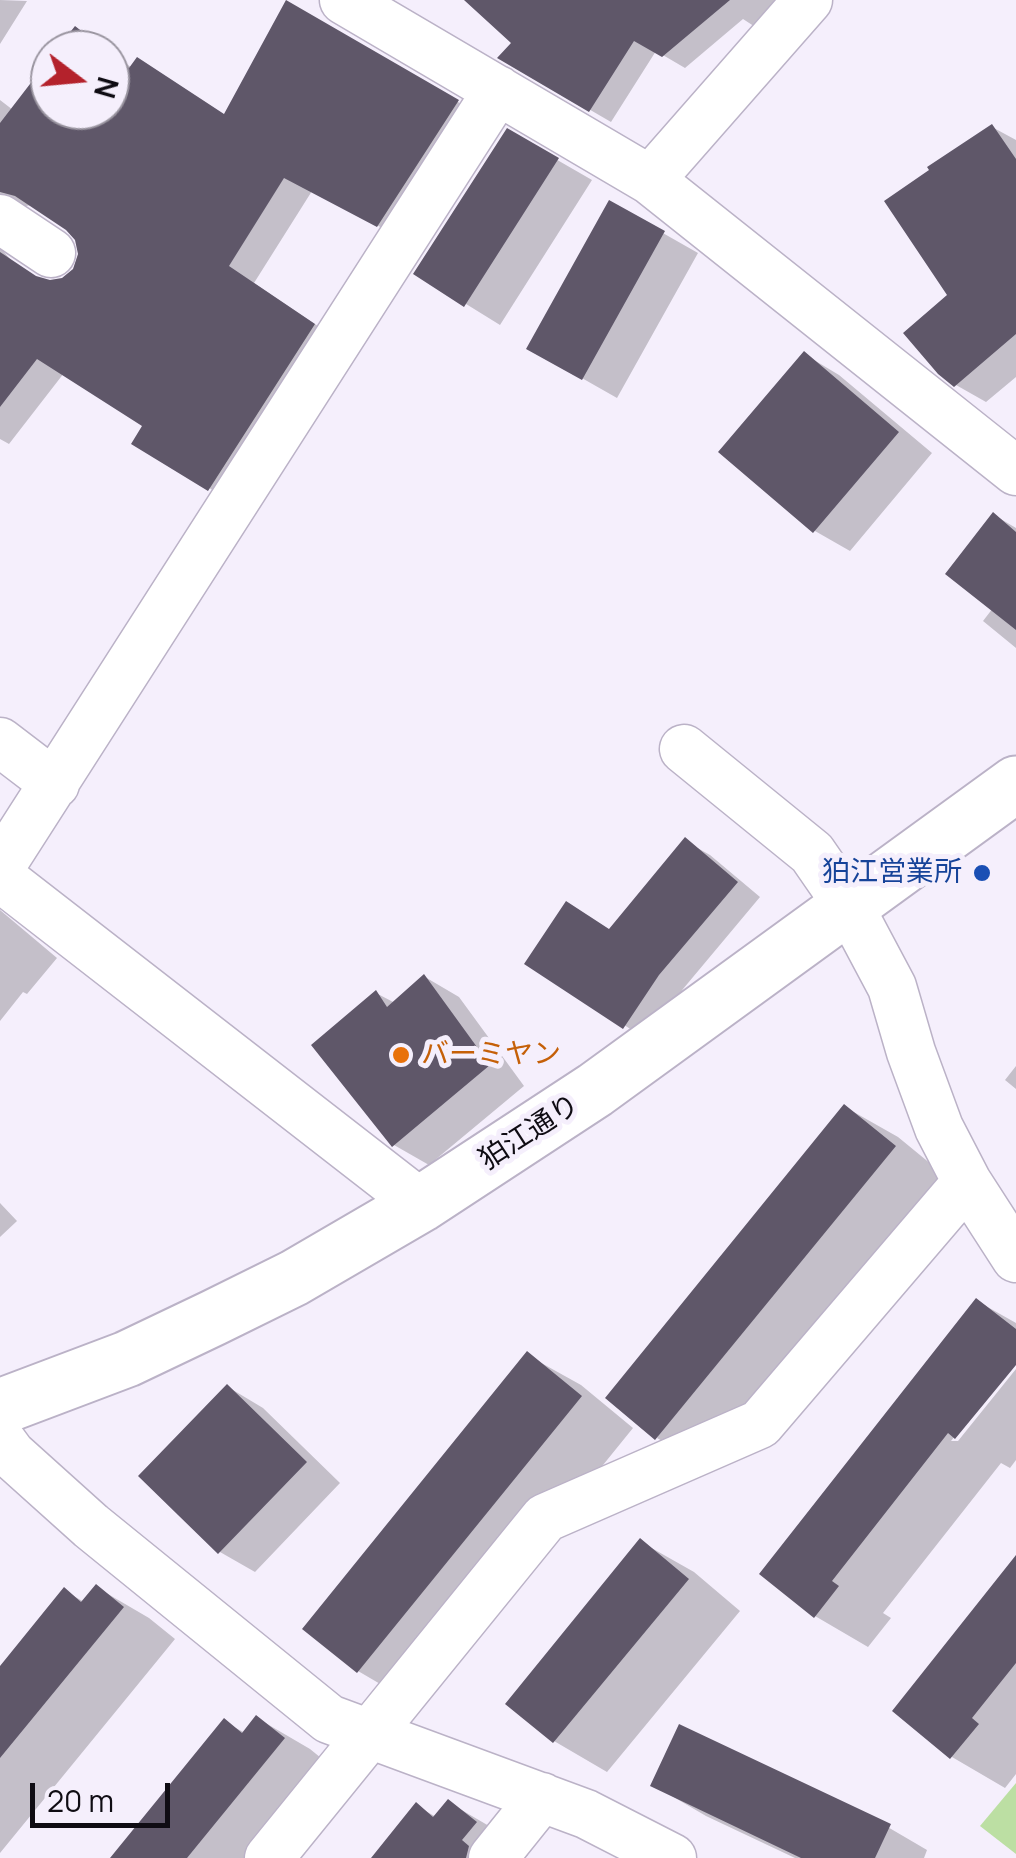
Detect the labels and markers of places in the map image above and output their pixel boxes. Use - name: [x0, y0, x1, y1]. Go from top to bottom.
- place label: 狛江営業所: [822, 856, 962, 890]
- marker: 狛江営業所: [971, 862, 993, 884]
- place label: バーミヤン: [421, 1038, 561, 1072]
- marker: バーミヤン: [390, 1044, 412, 1066]

